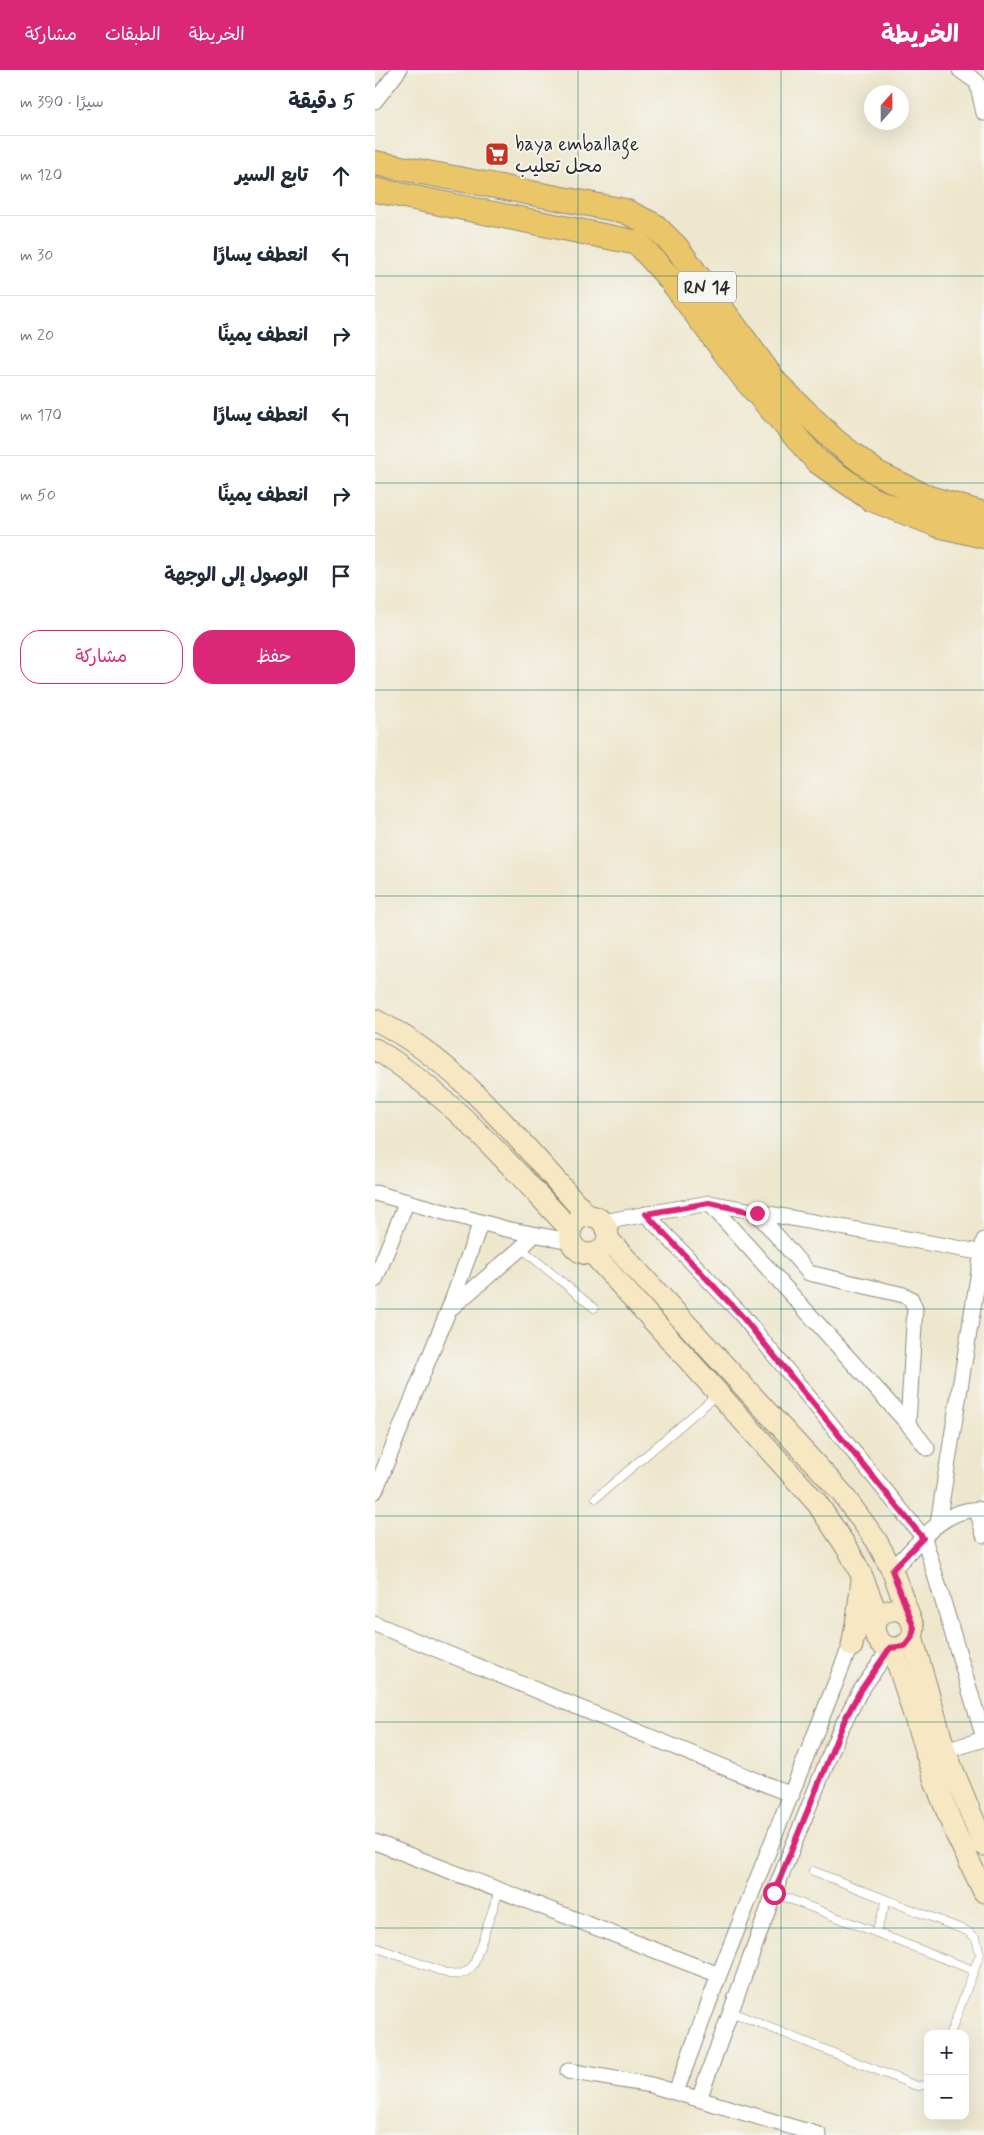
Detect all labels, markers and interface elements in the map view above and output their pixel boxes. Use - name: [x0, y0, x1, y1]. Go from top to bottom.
- text: الخريطة: [881, 20, 959, 51]
- text: مشاركة: [25, 23, 77, 47]
- text: الطبقات: [105, 23, 161, 47]
- text: الخريطة: [189, 23, 245, 47]
- north arrow: [864, 85, 909, 130]
- text: 5 دقيقة: [288, 88, 355, 116]
- text: سيرًا · 390 m: [20, 92, 104, 113]
- place label: baya emballage محل تعليب: [515, 132, 639, 179]
- supermarket icon: baya emballage محل تعليب: [484, 141, 510, 167]
- icon: ahead: [327, 162, 355, 190]
- text: تابع السير: [235, 163, 308, 188]
- text: 120 m: [20, 165, 62, 186]
- icon: left: [327, 242, 355, 270]
- text: انعطف يسارًا: [213, 243, 308, 268]
- text: 30 m: [20, 245, 53, 266]
- road number: RN 14: [678, 272, 736, 302]
- icon: right: [327, 322, 355, 350]
- text: انعطف يمينًا: [218, 323, 308, 348]
- text: 20 m: [20, 325, 54, 346]
- icon: left: [327, 402, 355, 430]
- text: انعطف يسارًا: [213, 403, 308, 428]
- text: 170 m: [20, 405, 62, 426]
- icon: right: [327, 482, 355, 510]
- text: انعطف يمينًا: [218, 483, 308, 508]
- text: 50 m: [20, 485, 56, 506]
- icon: arrive: [327, 562, 355, 590]
- text: الوصول إلى الوجهة: [164, 563, 308, 588]
- button: مشاركة: [20, 630, 183, 684]
- button: حفظ: [193, 630, 355, 684]
- route end: [746, 1202, 769, 1225]
- route start: [763, 1882, 786, 1905]
- map controls: [924, 2030, 969, 2120]
- button: +: [924, 2030, 969, 2075]
- button: −: [924, 2075, 969, 2120]

